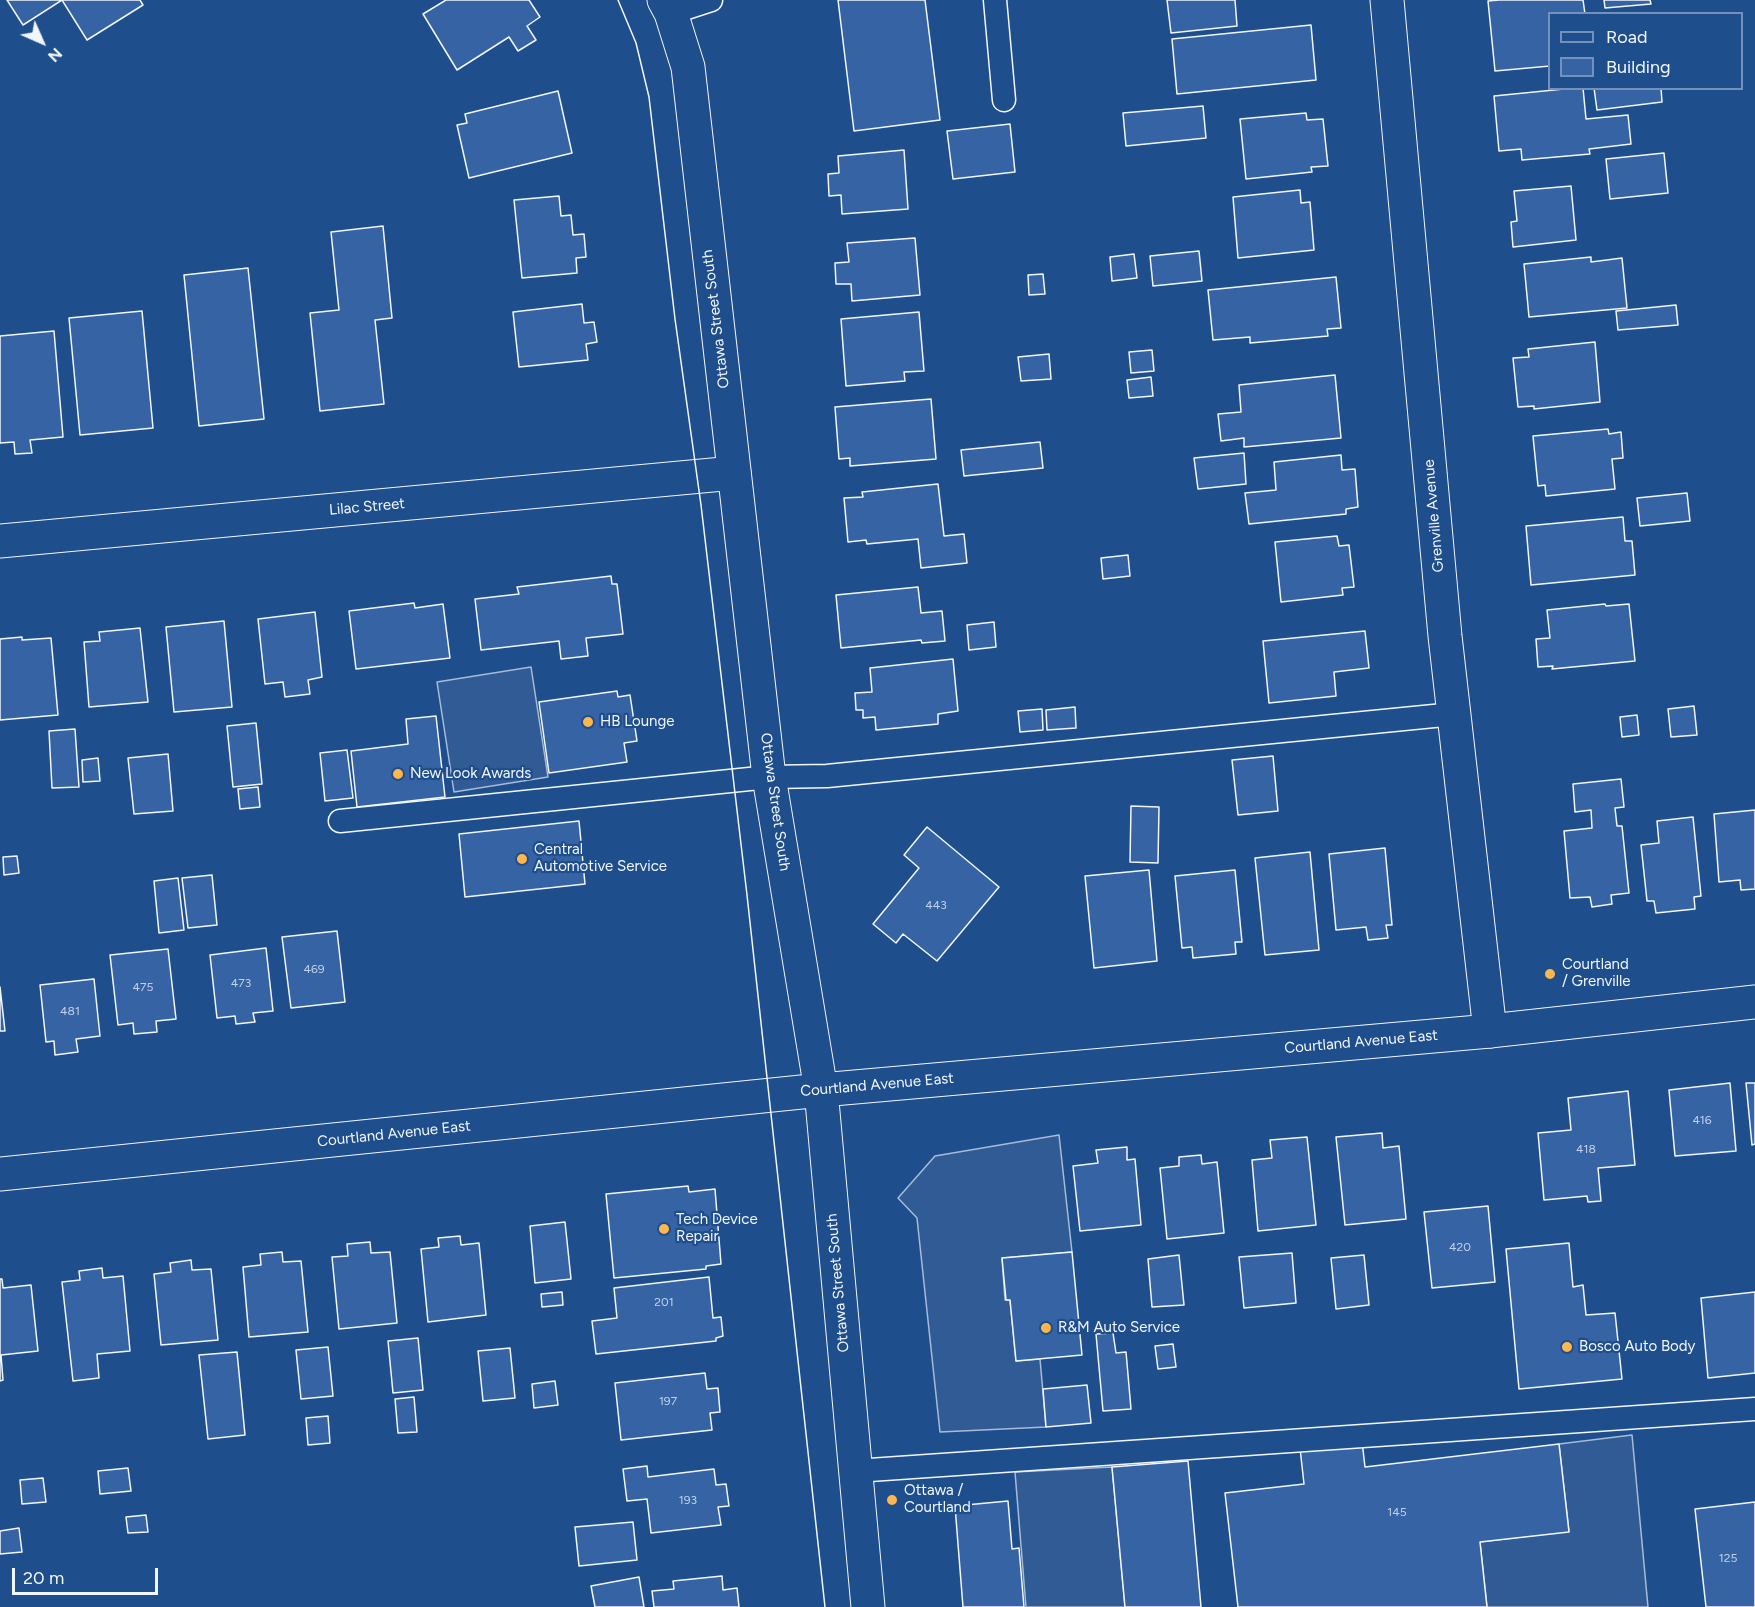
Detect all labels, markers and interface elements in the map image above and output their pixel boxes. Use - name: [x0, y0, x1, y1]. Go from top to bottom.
- north arrow: [12, 12, 72, 72]
- legend: [1548, 12, 1743, 90]
- text: Road: [1606, 26, 1647, 48]
- text: N: [44, 44, 66, 66]
- text: Building: [1606, 56, 1671, 78]
- street label: Ottawa Street South: [699, 249, 733, 389]
- street label: Grenville Avenue: [1420, 459, 1448, 573]
- street label: Lilac Street: [328, 495, 406, 519]
- place label: HB Lounge: [600, 713, 674, 731]
- marker: HB Lounge: [581, 715, 595, 729]
- street label: Ottawa Street South: [756, 732, 794, 872]
- place label: New Look Awards: [410, 765, 531, 783]
- marker: New Look Awards: [391, 767, 405, 781]
- place label: Central Automotive Service: [534, 841, 667, 876]
- marker: Central Automotive Service: [515, 852, 529, 866]
- house number: 443: [925, 898, 947, 912]
- place label: Courtland / Grenville: [1562, 956, 1631, 991]
- house number: 469: [303, 962, 325, 976]
- marker: Courtland / Grenville: [1543, 967, 1557, 981]
- house number: 473: [231, 976, 251, 990]
- house number: 475: [133, 980, 153, 994]
- house number: 481: [60, 1004, 80, 1018]
- street label: Courtland Avenue East: [1283, 1026, 1439, 1058]
- street label: Courtland Avenue East: [799, 1069, 955, 1101]
- house number: 416: [1692, 1113, 1712, 1127]
- street label: Courtland Avenue East: [316, 1117, 472, 1151]
- house number: 418: [1576, 1142, 1596, 1156]
- place label: Tech Device Repair: [676, 1211, 758, 1246]
- street label: Ottawa Street South: [823, 1213, 853, 1353]
- marker: Tech Device Repair: [657, 1222, 671, 1236]
- house number: 420: [1449, 1240, 1471, 1254]
- house number: 201: [654, 1295, 674, 1309]
- place label: R&M Auto Service: [1058, 1319, 1180, 1337]
- marker: R&M Auto Service: [1039, 1321, 1053, 1335]
- place label: Bosco Auto Body: [1579, 1338, 1695, 1356]
- marker: Bosco Auto Body: [1560, 1340, 1574, 1354]
- house number: 197: [659, 1394, 677, 1408]
- place label: Ottawa / Courtland: [904, 1482, 971, 1517]
- house number: 193: [679, 1493, 697, 1507]
- marker: Ottawa / Courtland: [885, 1493, 899, 1507]
- house number: 145: [1387, 1505, 1407, 1519]
- house number: 125: [1719, 1551, 1737, 1565]
- scale bar: [15, 1556, 160, 1594]
- text: 20 m: [23, 1567, 64, 1589]

